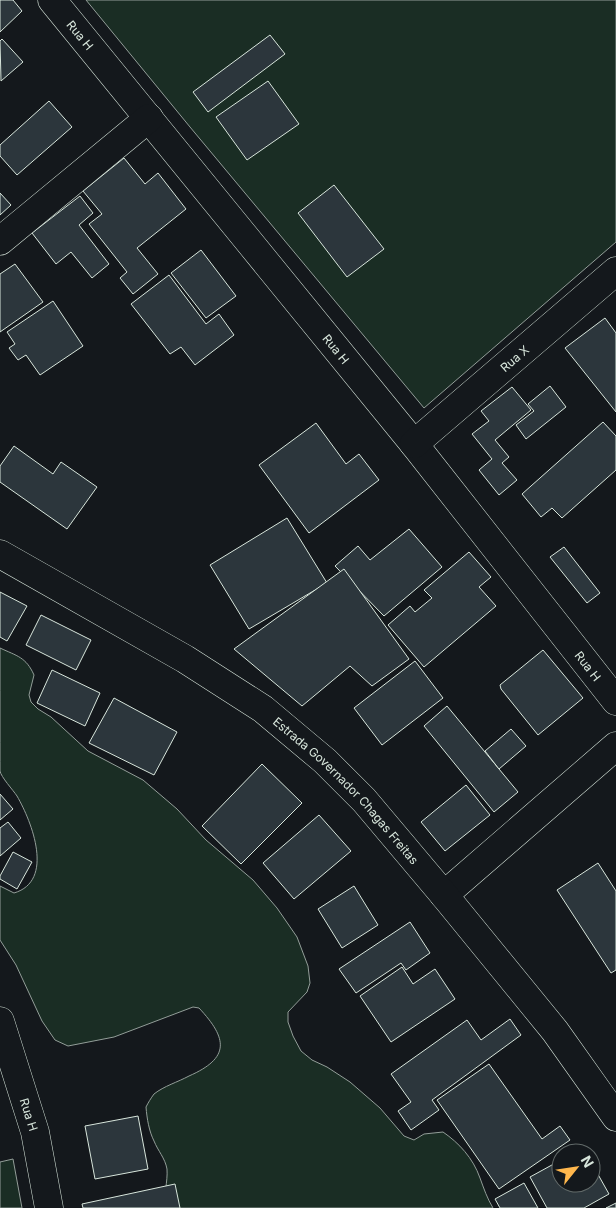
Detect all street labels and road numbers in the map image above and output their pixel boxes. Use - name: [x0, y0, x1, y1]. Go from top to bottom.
- street label: Rua H: [64, 17, 97, 53]
- street label: Rua H: [320, 331, 353, 367]
- street label: Rua X: [497, 342, 532, 375]
- street label: Rua H: [572, 648, 605, 684]
- street label: Estrada Governador Chagas Freitas: [270, 714, 422, 867]
- street label: Rua H: [17, 1096, 42, 1133]

